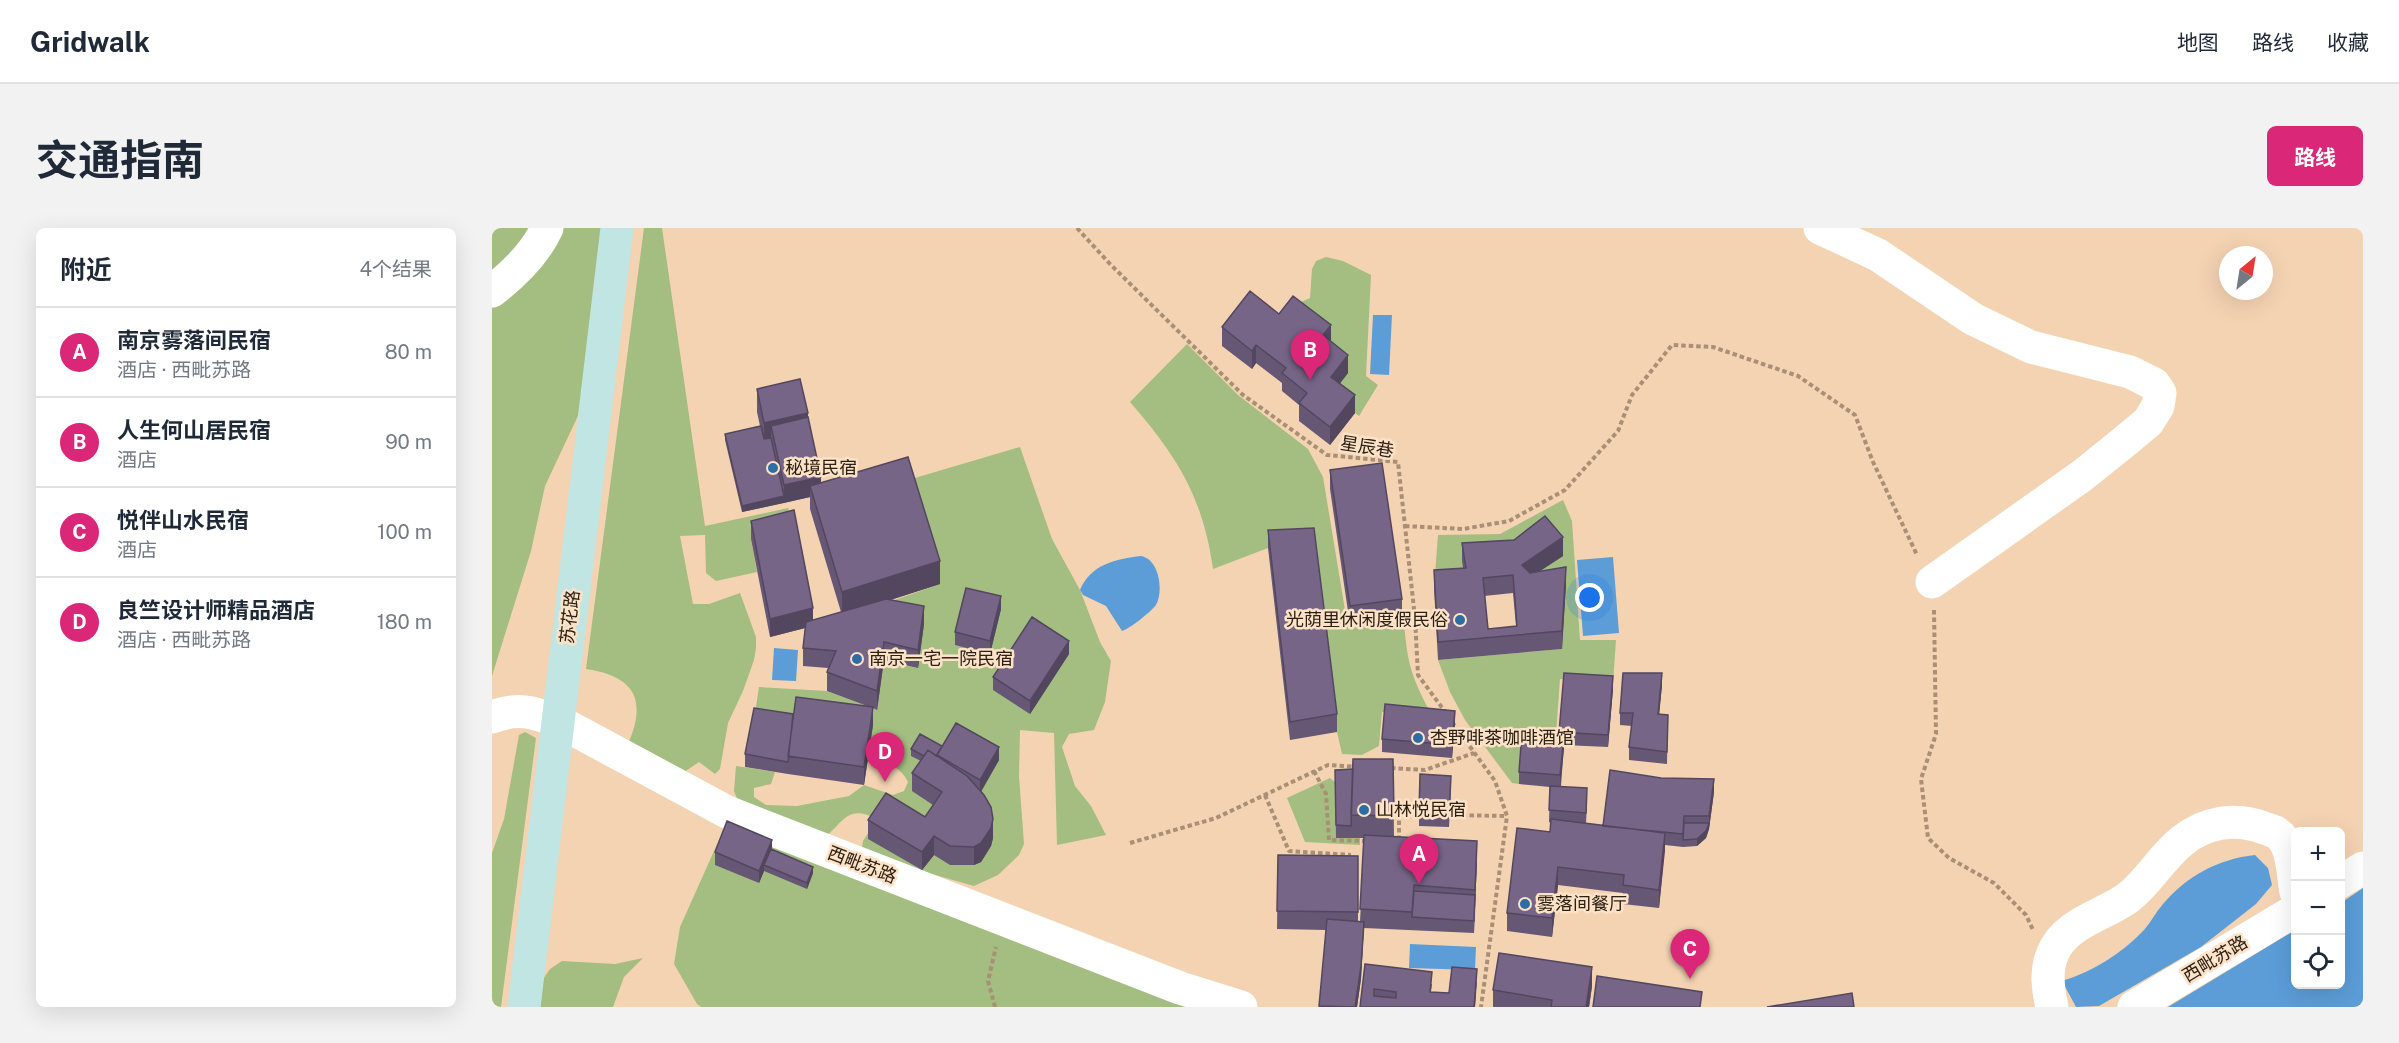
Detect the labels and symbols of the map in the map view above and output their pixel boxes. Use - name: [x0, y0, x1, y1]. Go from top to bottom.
- north arrow: [2219, 246, 2273, 300]
- pin: B: [1290, 330, 1330, 380]
- street label: 星辰巷: [1339, 432, 1395, 461]
- place label: 秘境民宿: [785, 457, 857, 478]
- marker: 秘境民宿: [766, 461, 780, 475]
- your location: [1575, 583, 1604, 612]
- street label: 苏花路: [556, 589, 583, 645]
- place label: 光荫里休闲度假民俗: [1286, 609, 1448, 630]
- marker: 光荫里休闲度假民俗: [1453, 613, 1467, 627]
- place label: 南京一宅一院民宿: [869, 648, 1013, 669]
- marker: 南京一宅一院民宿: [850, 652, 864, 666]
- place label: 杏野啡茶咖啡酒馆: [1430, 727, 1574, 748]
- marker: 杏野啡茶咖啡酒馆: [1411, 731, 1425, 745]
- pin: D: [866, 732, 904, 782]
- place label: 山林悦民宿: [1376, 799, 1466, 820]
- marker: 山林悦民宿: [1357, 803, 1371, 817]
- pin: A: [1400, 834, 1438, 884]
- street label: 西毗苏路: [825, 842, 900, 887]
- place label: 雾落间餐厅: [1537, 893, 1627, 914]
- marker: 雾落间餐厅: [1518, 897, 1532, 911]
- pin: C: [1670, 930, 1710, 979]
- street label: 西毗苏路: [2178, 931, 2251, 986]

